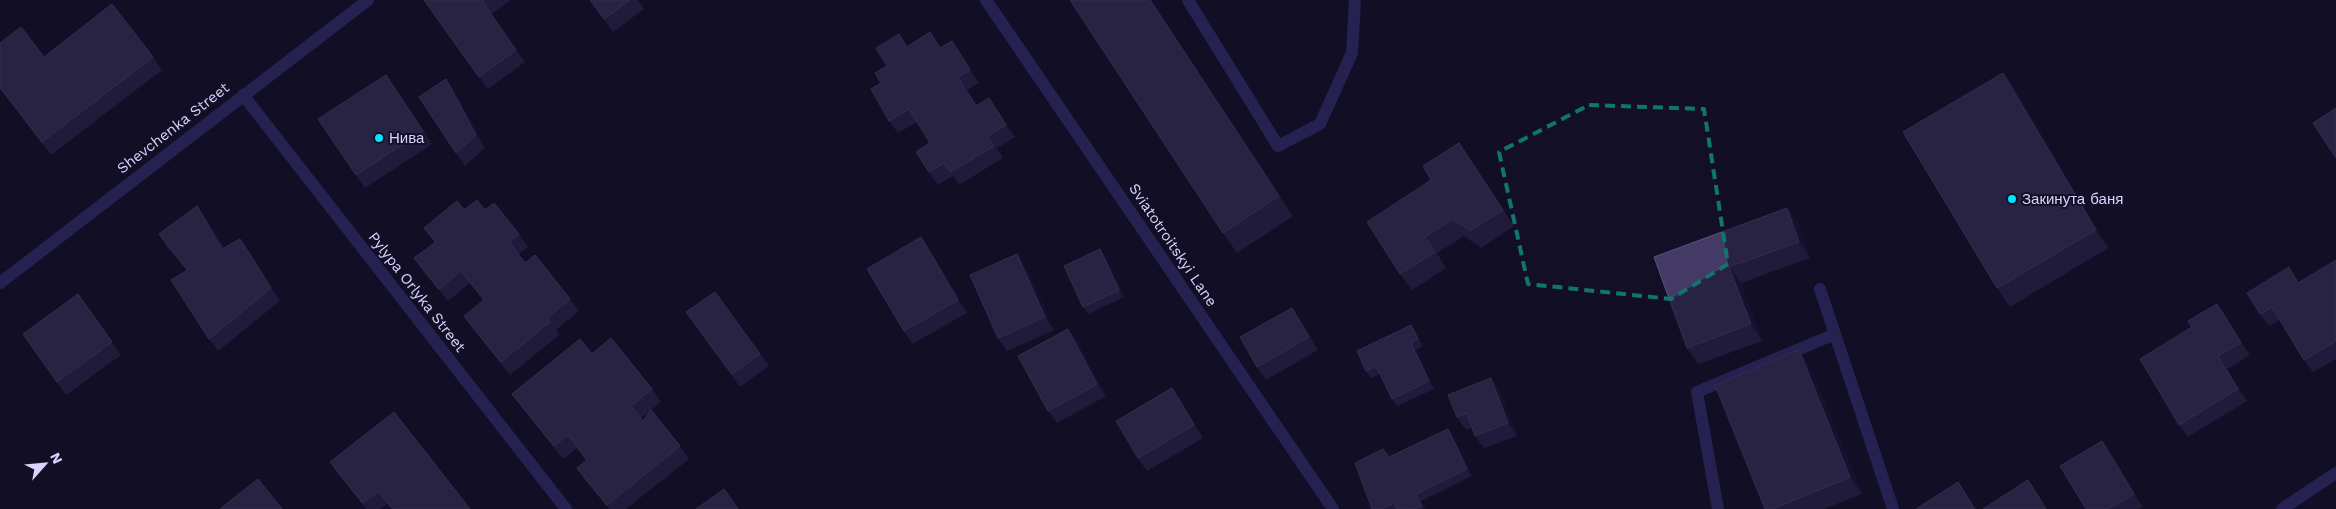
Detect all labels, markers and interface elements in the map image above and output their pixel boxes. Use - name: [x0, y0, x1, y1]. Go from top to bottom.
- street label: Shevchenka Street: [113, 78, 233, 177]
- place label: Нива: [389, 129, 425, 147]
- marker: Нива: [373, 132, 385, 144]
- street label: Sviatotroitskyi Lane: [1125, 180, 1221, 310]
- place label: Закинута баня: [2022, 190, 2123, 208]
- marker: Закинута баня: [2006, 193, 2018, 205]
- street label: Pylypa Orlyka Street: [365, 228, 470, 356]
- north arrow: [20, 439, 70, 489]
- text: N: [47, 450, 66, 466]

